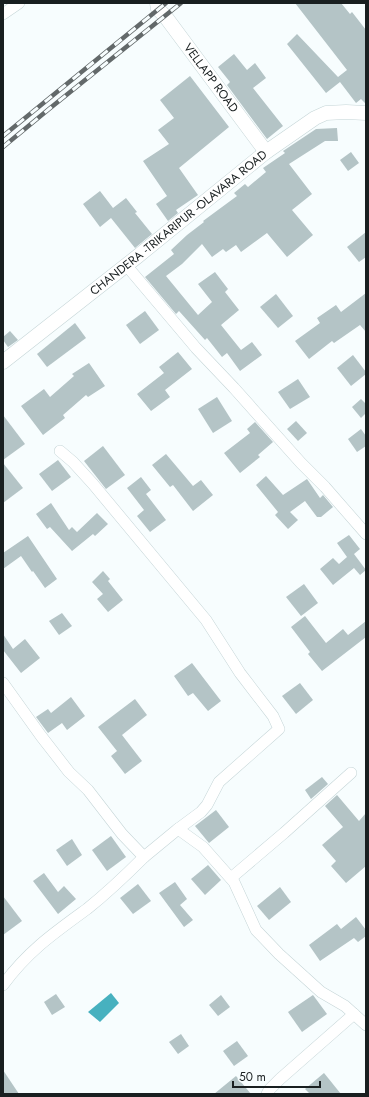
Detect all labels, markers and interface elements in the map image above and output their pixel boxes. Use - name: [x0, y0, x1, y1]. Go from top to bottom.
- street label: VELLAPP ROAD: [179, 39, 243, 116]
- street label: CHANDERA -TRIKARIPUR -OLAVARA ROAD: [86, 146, 271, 300]
- scale bar: [233, 1063, 320, 1089]
- text: 50 m: [239, 1068, 266, 1086]

